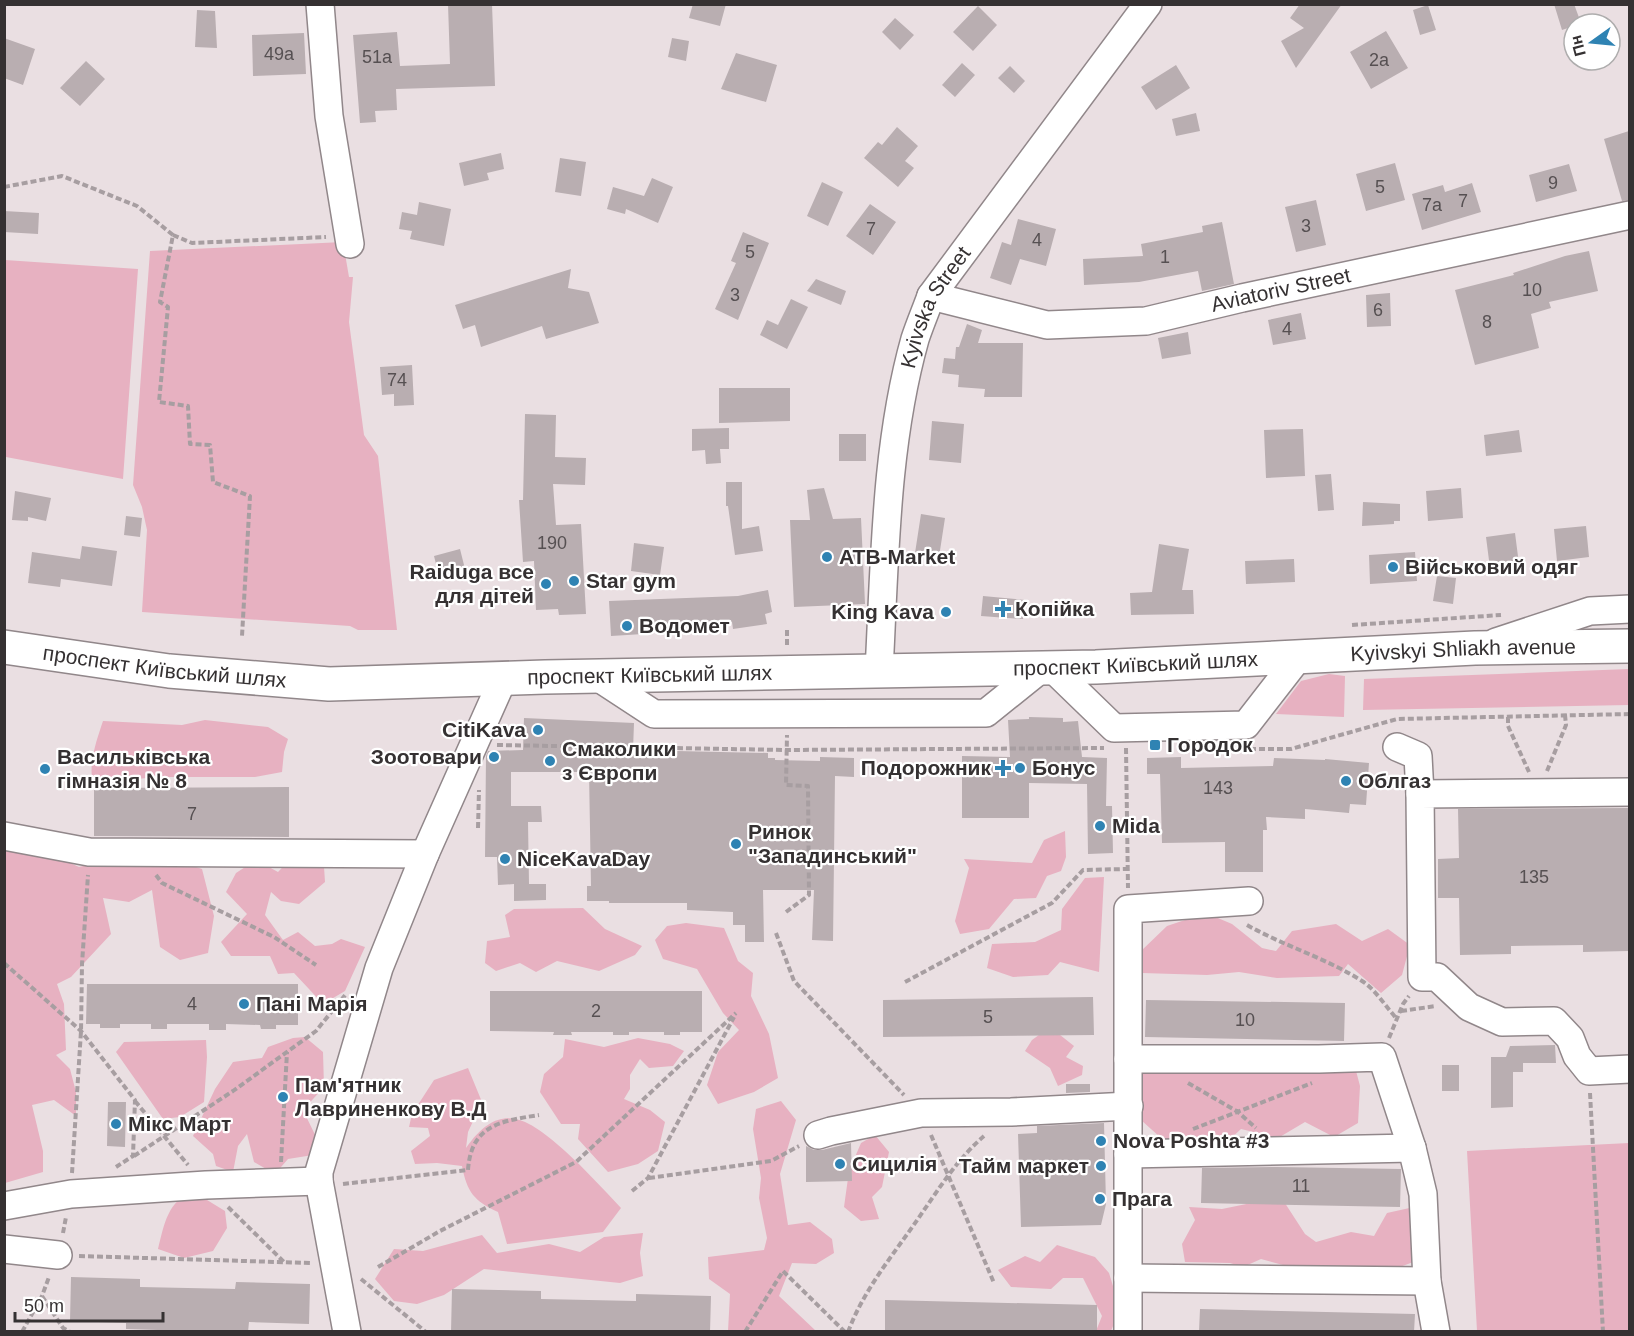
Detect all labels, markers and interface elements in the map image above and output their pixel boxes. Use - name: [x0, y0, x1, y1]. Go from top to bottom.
- north arrow: [1562, 12, 1622, 72]
- text: Пн: [1567, 33, 1589, 58]
- house number: 49а: [264, 44, 295, 64]
- house number: 51а: [362, 47, 393, 67]
- house number: 2а: [1369, 50, 1390, 70]
- house number: 9: [1548, 173, 1558, 193]
- house number: 5: [1375, 177, 1385, 197]
- house number: 7: [1458, 191, 1468, 211]
- house number: 7а: [1422, 195, 1443, 215]
- house number: 3: [1301, 216, 1311, 236]
- house number: 7: [866, 219, 876, 239]
- house number: 4: [1032, 230, 1042, 250]
- house number: 5: [745, 242, 755, 262]
- street label: Kyivska Street: [896, 242, 975, 370]
- house number: 1: [1160, 247, 1170, 267]
- street label: Aviatoriv Street: [1209, 263, 1353, 316]
- house number: 10: [1522, 280, 1542, 300]
- house number: 3: [730, 285, 740, 305]
- house number: 6: [1373, 300, 1383, 320]
- house number: 8: [1482, 312, 1492, 332]
- house number: 4: [1282, 319, 1292, 339]
- house number: 74: [387, 370, 407, 390]
- house number: 190: [537, 533, 567, 553]
- place label: ATB-Market: [839, 545, 955, 568]
- marker: ATB-Market: [820, 550, 834, 564]
- place label: Військовий одяг: [1405, 555, 1578, 578]
- place label: Raiduga все для дітей: [410, 560, 534, 607]
- marker: Військовий одяг: [1386, 560, 1400, 574]
- place label: Star gym: [586, 569, 676, 592]
- marker: Star gym: [567, 574, 581, 588]
- marker: Raiduga все для дітей: [539, 577, 553, 591]
- place label: Копійка: [1015, 597, 1095, 620]
- place label: King Kava: [831, 600, 934, 623]
- marker: Копійка: [996, 602, 1010, 616]
- marker: King Kava: [939, 605, 953, 619]
- place label: Водомет: [639, 614, 730, 637]
- marker: Водомет: [620, 619, 634, 633]
- street label: Kyivskyi Shliakh avenue: [1350, 635, 1576, 665]
- street label: проспект Київський шлях: [42, 641, 288, 692]
- street label: проспект Київський шлях: [1013, 647, 1259, 680]
- street label: проспект Київський шлях: [527, 661, 773, 689]
- place label: CitiKava: [442, 718, 526, 741]
- marker: CitiKava: [531, 723, 545, 737]
- place label: Городок: [1167, 733, 1253, 756]
- place label: Смаколики з Європи: [562, 737, 676, 784]
- marker: Городок: [1148, 738, 1162, 752]
- place label: Васильківська гімназія № 8: [57, 745, 211, 792]
- place label: Зоотовари: [371, 745, 482, 768]
- marker: Зоотовари: [487, 750, 501, 764]
- marker: Смаколики з Європи: [543, 754, 557, 768]
- place label: Подорожник: [861, 756, 991, 779]
- place label: Бонус: [1032, 756, 1096, 779]
- marker: Подорожник: [996, 761, 1010, 775]
- marker: Бонус: [1013, 761, 1027, 775]
- marker: Васильківська гімназія № 8: [38, 762, 52, 776]
- place label: Облгаз: [1358, 769, 1431, 792]
- marker: Облгаз: [1339, 774, 1353, 788]
- house number: 143: [1203, 778, 1233, 798]
- house number: 7: [187, 804, 197, 824]
- place label: Mida: [1112, 814, 1160, 837]
- marker: Mida: [1093, 819, 1107, 833]
- place label: Ринок "Западинський": [748, 820, 917, 867]
- marker: Ринок "Западинський": [729, 837, 743, 851]
- place label: NiceKavaDay: [517, 847, 650, 870]
- marker: NiceKavaDay: [498, 852, 512, 866]
- house number: 135: [1519, 867, 1549, 887]
- place label: Панi Марiя: [256, 992, 367, 1015]
- house number: 4: [187, 994, 197, 1014]
- marker: Панi Марiя: [237, 997, 251, 1011]
- house number: 2: [591, 1001, 601, 1021]
- house number: 5: [983, 1007, 993, 1027]
- house number: 10: [1235, 1010, 1255, 1030]
- place label: Пам'ятник Лавриненкову В.Д: [295, 1073, 487, 1120]
- marker: Пам'ятник Лавриненкову В.Д: [276, 1090, 290, 1104]
- place label: Мікс Март: [128, 1112, 231, 1135]
- marker: Мікс Март: [109, 1117, 123, 1131]
- place label: Nova Poshta #3: [1113, 1129, 1269, 1152]
- marker: Nova Poshta #3: [1094, 1134, 1108, 1148]
- place label: Сицилія: [852, 1152, 937, 1175]
- place label: Тайм маркет: [959, 1154, 1089, 1177]
- marker: Сицилія: [833, 1157, 847, 1171]
- marker: Тайм маркет: [1094, 1159, 1108, 1173]
- house number: 11: [1292, 1176, 1310, 1196]
- place label: Прага: [1112, 1187, 1172, 1210]
- marker: Прага: [1093, 1192, 1107, 1206]
- scale bar: [15, 1285, 164, 1323]
- text: 50 m: [24, 1296, 64, 1316]

